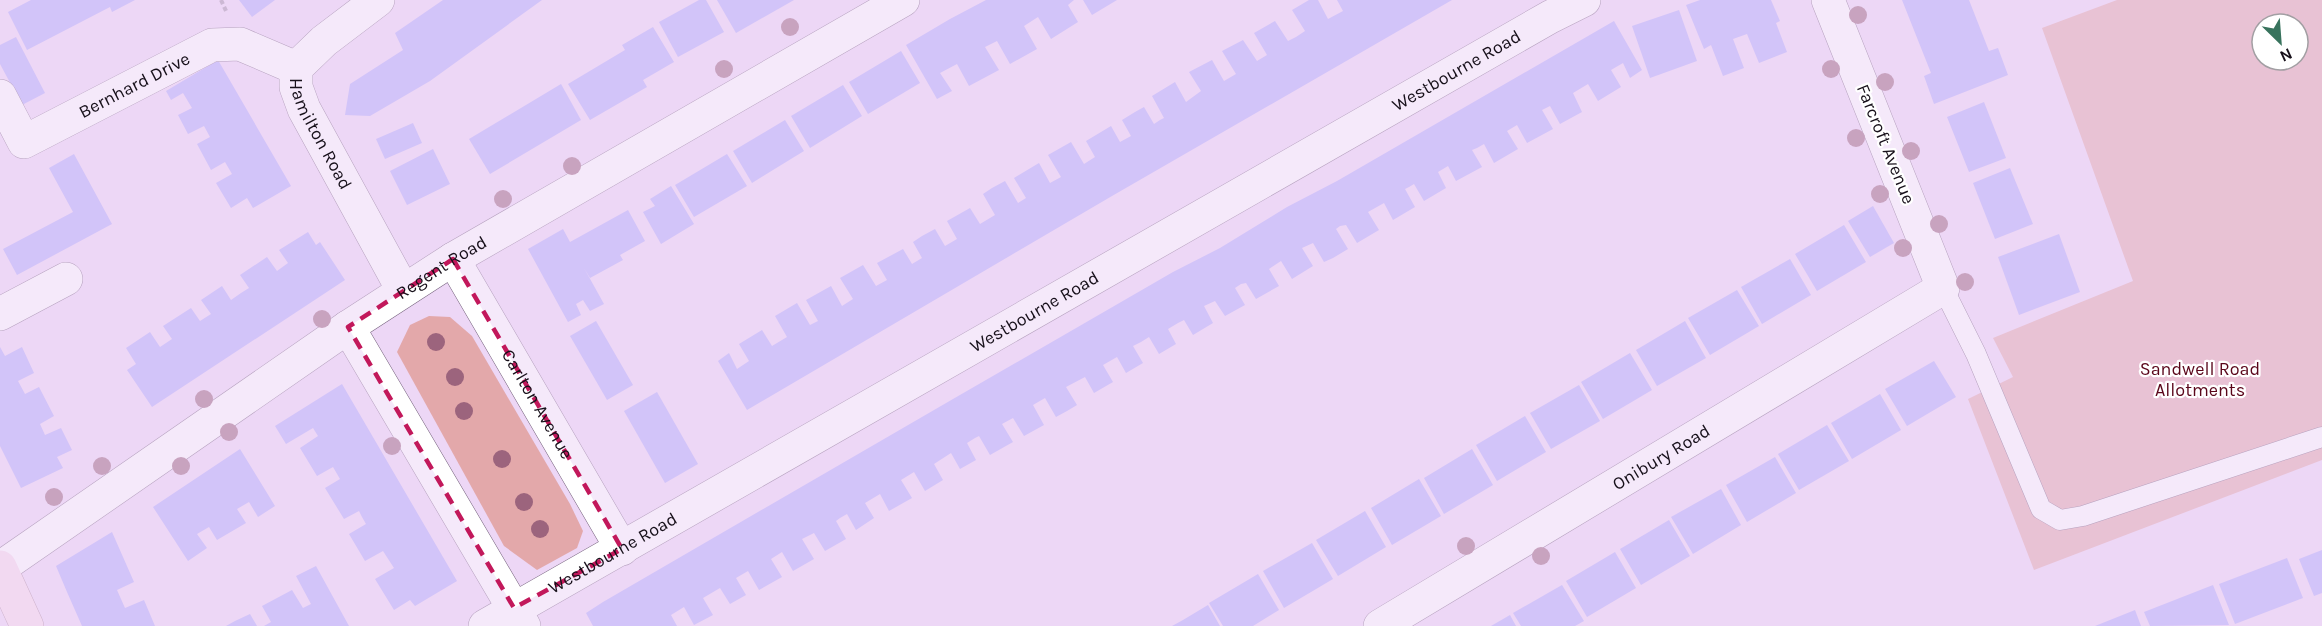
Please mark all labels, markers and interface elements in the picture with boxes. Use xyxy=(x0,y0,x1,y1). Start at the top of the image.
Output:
north arrow xyxy=(2250,12,2310,72)
street label: Westbourne Road xyxy=(1388,25,1525,116)
text: N xyxy=(2277,44,2295,66)
street label: Bernhard Drive xyxy=(75,47,194,123)
street label: Hamilton Road xyxy=(285,78,357,193)
street label: Farcroft Avenue xyxy=(1852,81,1920,207)
street label: Regent Road xyxy=(392,231,491,304)
street label: Westbourne Road xyxy=(966,266,1103,357)
street label: Carlton Avenue xyxy=(497,345,578,463)
park label: Sandwell Road Allotments xyxy=(2140,358,2260,401)
street label: Onibury Road xyxy=(1608,419,1714,495)
street label: Westbourne Road xyxy=(544,508,681,599)

